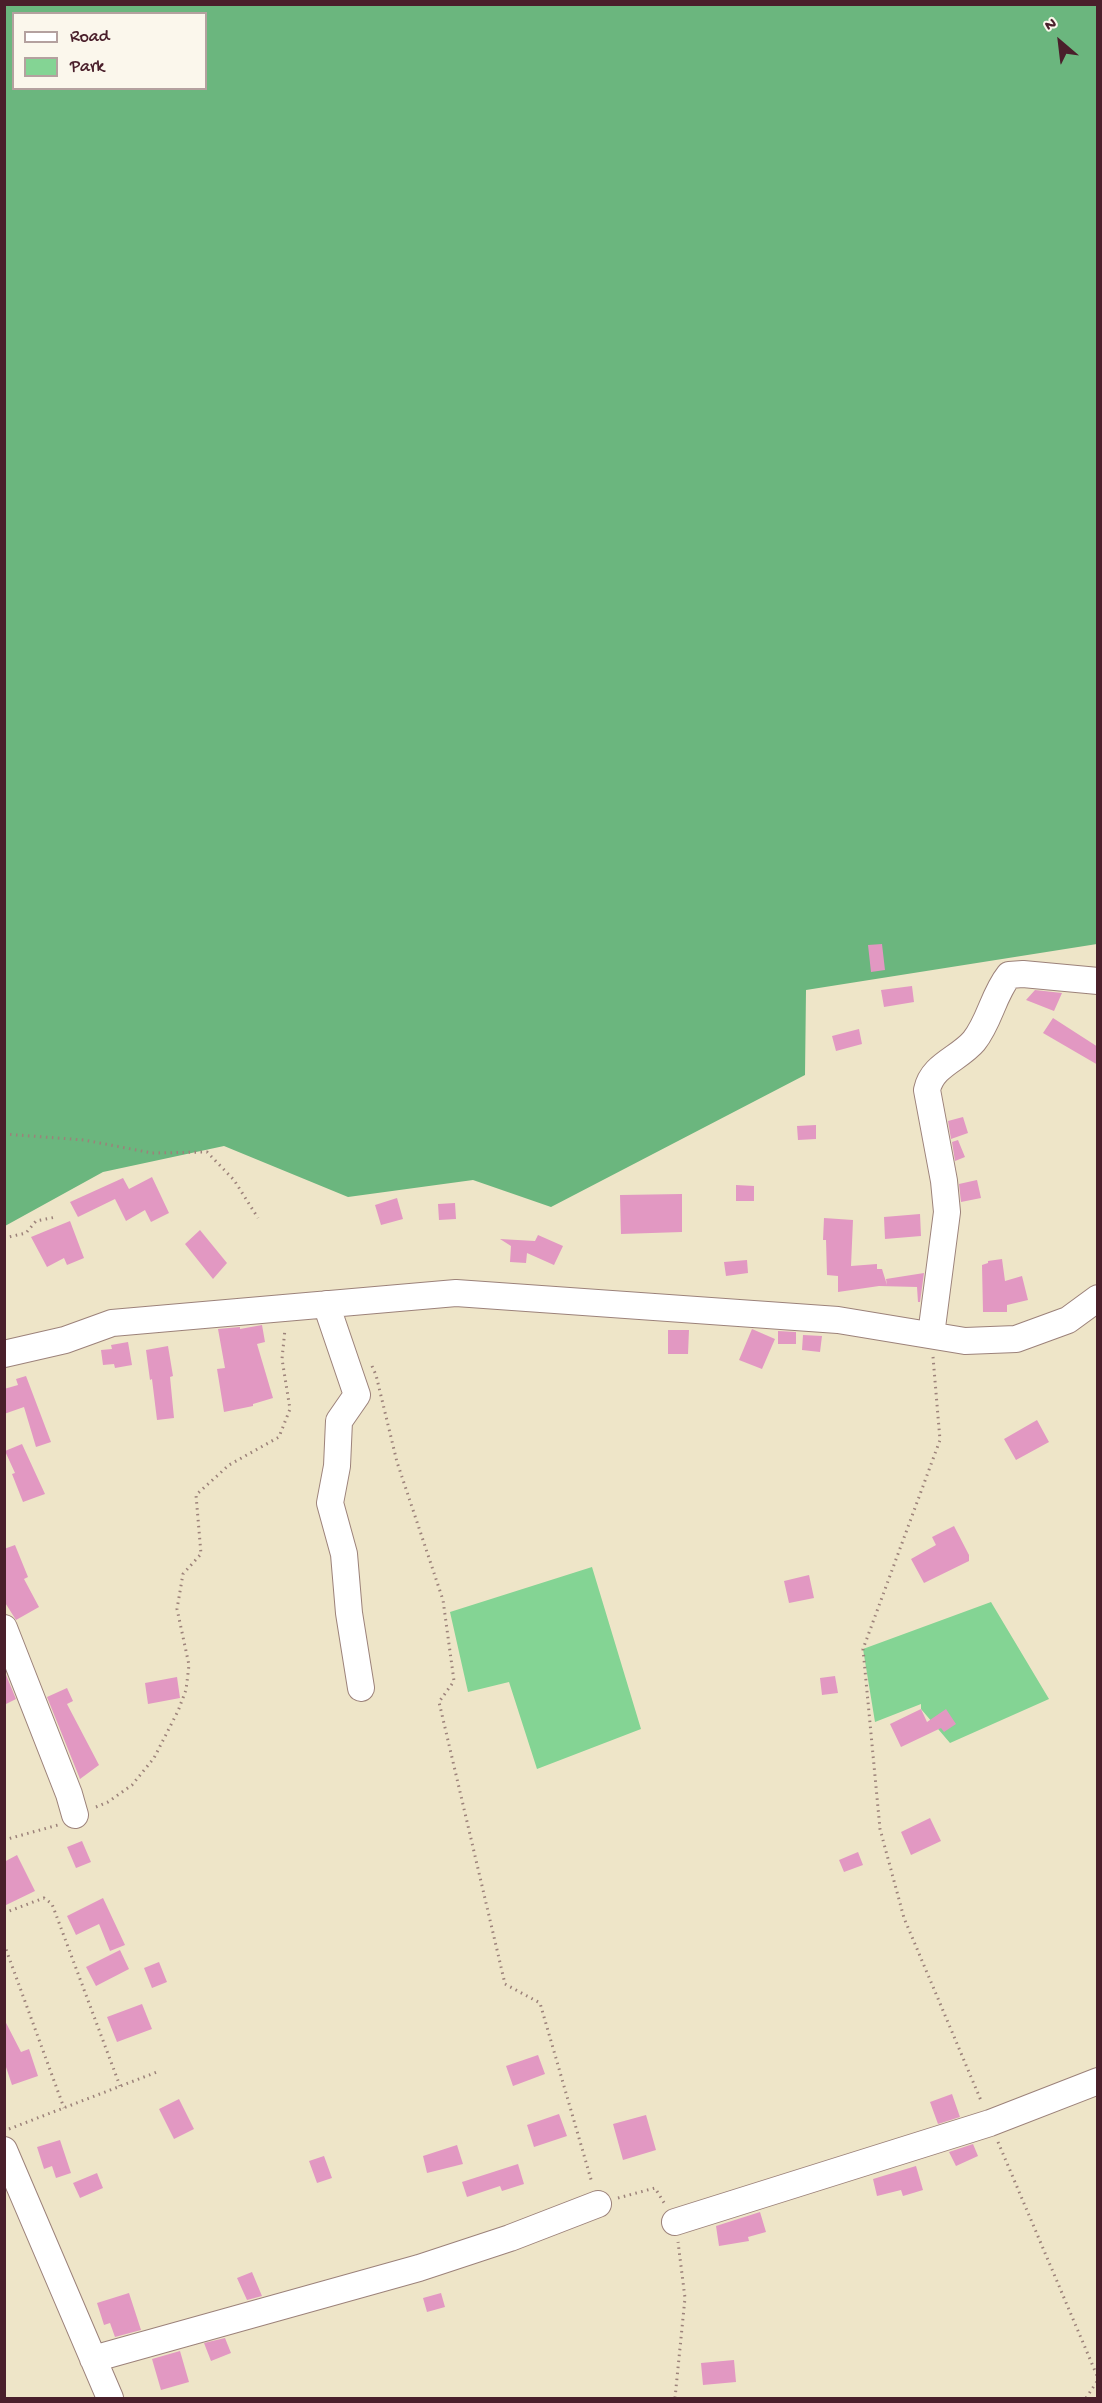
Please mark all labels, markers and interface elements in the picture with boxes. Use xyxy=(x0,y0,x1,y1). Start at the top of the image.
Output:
legend xyxy=(12,12,207,90)
north arrow xyxy=(1030,12,1090,72)
text: N xyxy=(1042,15,1060,37)
text: Road xyxy=(70,27,109,48)
text: Park xyxy=(70,57,104,78)

